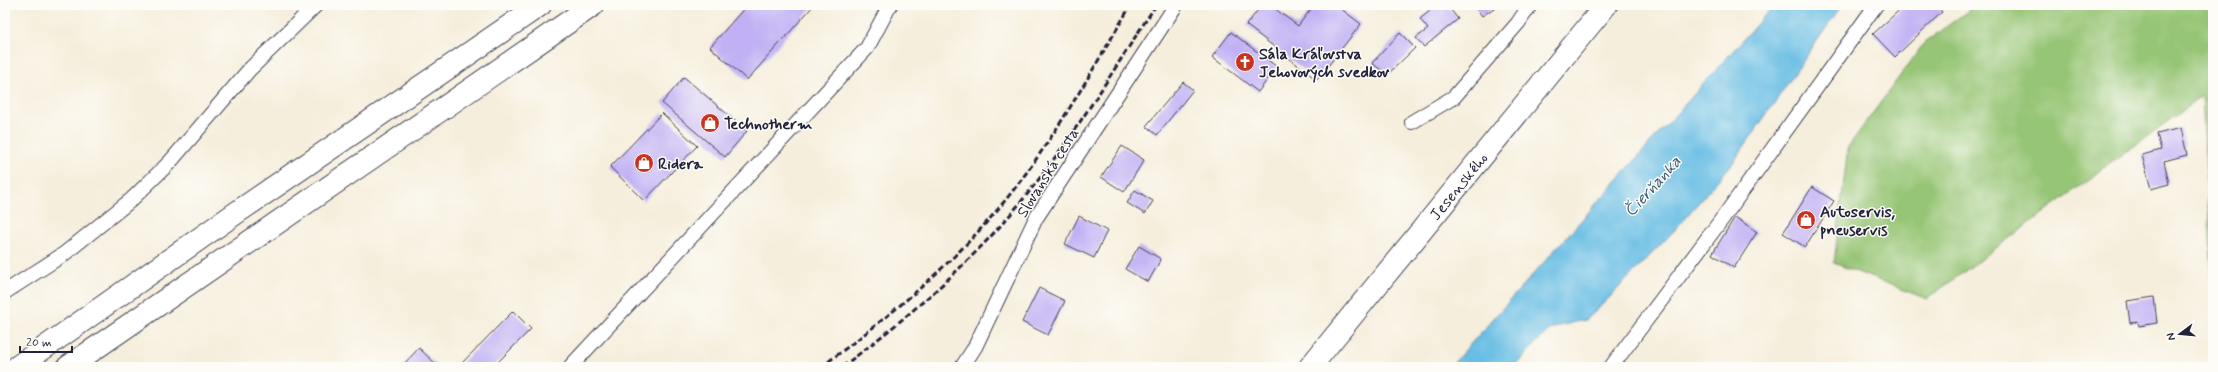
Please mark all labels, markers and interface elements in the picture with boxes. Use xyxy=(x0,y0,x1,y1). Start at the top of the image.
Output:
place label: Sála Kráľovstva Jehovových svedkov xyxy=(1259,44,1390,83)
church icon: Sála Kráľovstva Jehovových svedkov xyxy=(1234,51,1256,73)
shop icon: Technotherm xyxy=(699,112,721,134)
place label: Technotherm xyxy=(724,114,812,135)
street label: Slovanská cesta xyxy=(1012,124,1084,222)
street label: Jesenského xyxy=(1425,149,1493,225)
water label: Čierňanka xyxy=(1619,151,1687,222)
shop icon: Ridera xyxy=(633,152,655,174)
place label: Ridera xyxy=(658,154,703,175)
place label: Autoservis, pneuservis xyxy=(1820,202,1896,241)
shop icon: Autoservis, pneuservis xyxy=(1795,209,1817,231)
north arrow xyxy=(2160,314,2200,354)
scale bar xyxy=(20,328,72,354)
text: N xyxy=(2164,331,2179,342)
text: 20 m xyxy=(26,335,52,351)

